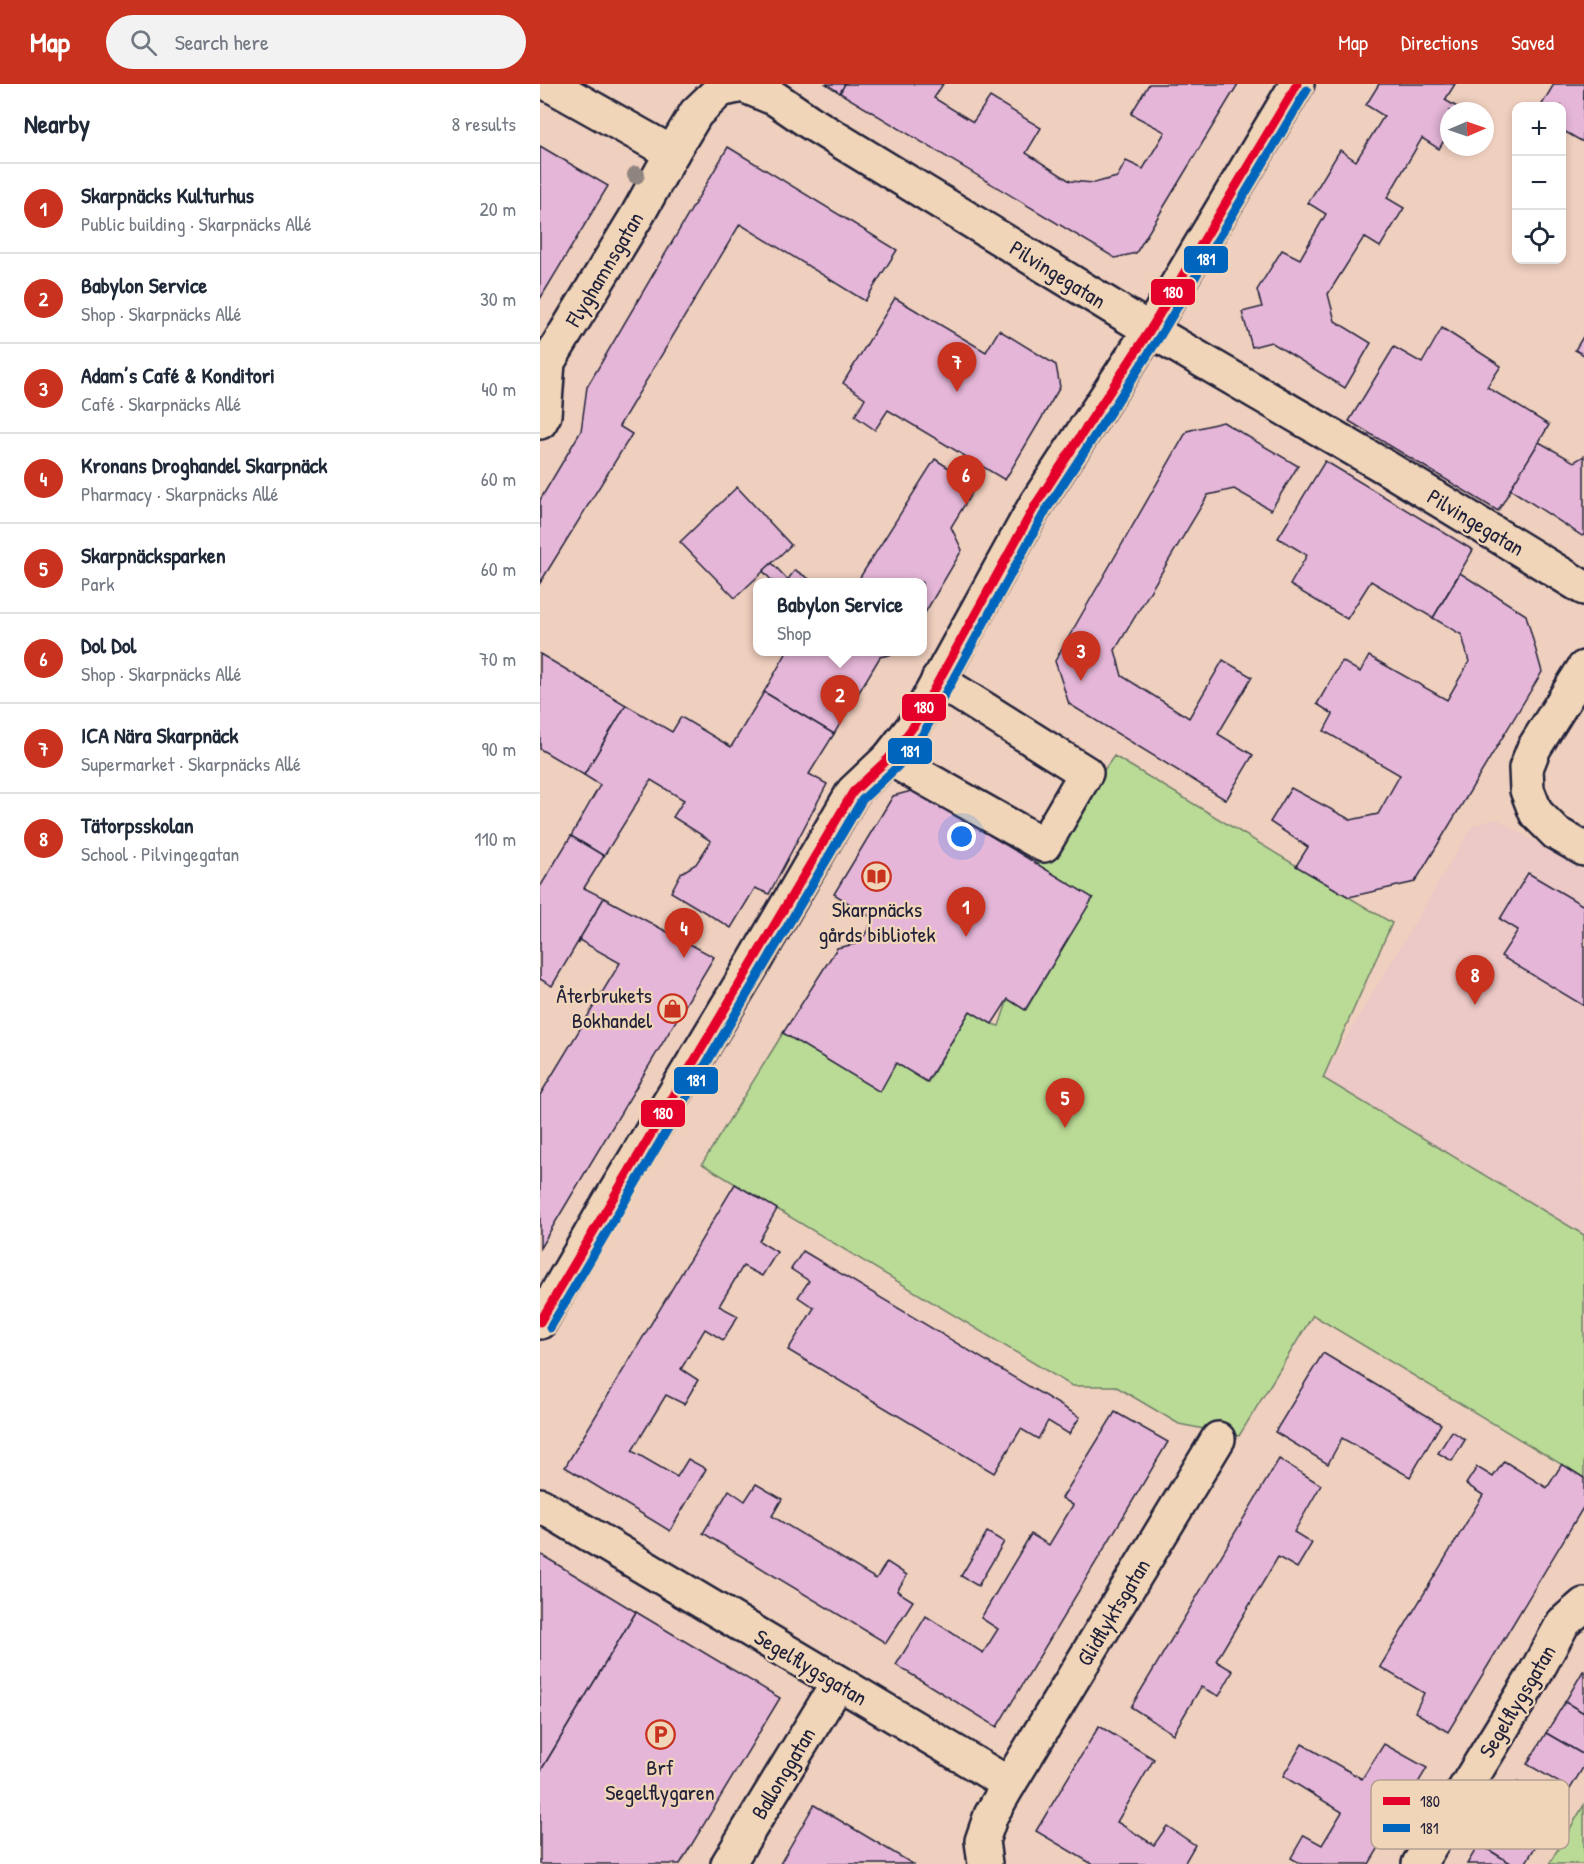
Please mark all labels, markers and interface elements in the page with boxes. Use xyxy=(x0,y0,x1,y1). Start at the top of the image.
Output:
search box xyxy=(106,15,526,69)
text: Map xyxy=(30,23,70,61)
icon: search xyxy=(127,26,160,59)
text: Search here xyxy=(175,27,269,57)
text: Map xyxy=(1338,28,1368,57)
text: Directions xyxy=(1401,28,1478,57)
text: Saved xyxy=(1511,28,1554,57)
north arrow xyxy=(1440,102,1494,156)
map controls xyxy=(1512,102,1566,264)
button: + xyxy=(1512,102,1566,156)
text: Nearby xyxy=(24,106,90,141)
text: 8 results xyxy=(451,110,516,137)
button: − xyxy=(1512,156,1566,210)
text: Skarpnäcks Kulturhus xyxy=(81,180,254,210)
text: 1 xyxy=(40,195,47,222)
text: 20 m xyxy=(479,195,516,222)
street label: Flyghamnsgatan xyxy=(557,206,650,333)
text: Public building · Skarpnäcks Allé xyxy=(81,210,312,237)
button: locate xyxy=(1512,210,1566,264)
street label: Pilvingegatan xyxy=(1004,233,1112,315)
line badge: 181 xyxy=(1183,245,1229,274)
text: 181 xyxy=(1197,248,1215,270)
text: Babylon Service xyxy=(81,270,207,300)
line badge: 180 xyxy=(1150,278,1196,306)
text: 180 xyxy=(1163,281,1183,303)
text: 2 xyxy=(39,285,48,312)
text: 30 m xyxy=(480,285,516,312)
text: Shop · Skarpnäcks Allé xyxy=(81,300,242,327)
pin: 7 xyxy=(938,342,976,392)
text: Adam’s Café & Konditori xyxy=(81,360,275,390)
text: 3 xyxy=(39,375,48,402)
text: 40 m xyxy=(481,375,516,402)
text: Café · Skarpnäcks Allé xyxy=(81,390,241,417)
text: Kronans Droghandel Skarpnäck xyxy=(81,450,328,480)
pin: 6 xyxy=(946,456,986,505)
text: 4 xyxy=(40,465,47,492)
text: 60 m xyxy=(481,465,516,492)
text: Pharmacy · Skarpnäcks Allé xyxy=(81,480,279,507)
street label: Pilvingegatan xyxy=(1422,481,1530,563)
text: Skarpnäcksparken xyxy=(81,540,226,570)
text: 5 xyxy=(39,555,48,582)
text: 60 m xyxy=(481,555,516,582)
text: Park xyxy=(81,570,114,597)
popup xyxy=(753,578,927,656)
text: Babylon Service xyxy=(777,589,903,619)
text: Shop xyxy=(777,619,811,646)
text: Dol Dol xyxy=(81,630,136,660)
pin: 3 xyxy=(1062,632,1100,681)
text: 6 xyxy=(40,645,47,672)
text: 70 m xyxy=(479,645,516,672)
text: Shop · Skarpnäcks Allé xyxy=(81,660,242,687)
pin: 2 xyxy=(820,676,860,725)
line badge: 180 xyxy=(901,693,947,722)
text: 180 xyxy=(914,696,934,718)
text: ICA Nära Skarpnäck xyxy=(81,720,238,750)
text: 7 xyxy=(39,735,48,762)
text: 90 m xyxy=(482,735,516,762)
line badge: 181 xyxy=(887,737,933,765)
text: 181 xyxy=(901,740,919,762)
text: Supermarket · Skarpnäcks Allé xyxy=(81,750,301,777)
text: Tätorpsskolan xyxy=(81,810,194,840)
your location xyxy=(947,822,976,851)
text: 8 xyxy=(39,825,48,852)
text: 110 m xyxy=(474,825,516,852)
text: School · Pilvingegatan xyxy=(81,840,239,867)
library icon: Skarpnäcks gårds bibliotek xyxy=(861,861,893,893)
pin: 1 xyxy=(946,888,986,937)
place label: Skarpnäcks gårds bibliotek xyxy=(818,894,936,949)
pin: 4 xyxy=(664,908,704,958)
pin: 8 xyxy=(1456,956,1494,1005)
place label: Återbrukets Bokhandel xyxy=(556,980,652,1035)
shop icon: Återbrukets Bokhandel xyxy=(657,992,689,1024)
line badge: 181 xyxy=(673,1066,719,1095)
text: 181 xyxy=(687,1069,705,1091)
pin: 5 xyxy=(1046,1078,1084,1128)
line badge: 180 xyxy=(640,1099,686,1128)
text: 180 xyxy=(653,1102,673,1124)
street label: Glidflyktsgatan xyxy=(1069,1553,1157,1671)
street label: Segelflygsgatan xyxy=(749,1622,873,1712)
street label: Segelflygsgatan xyxy=(1472,1639,1562,1763)
parking icon: Brf Segelflygaren xyxy=(644,1719,676,1751)
street label: Ballonggatan xyxy=(744,1721,822,1825)
place label: Brf Segelflygaren xyxy=(605,1752,715,1807)
legend xyxy=(1371,1780,1569,1849)
text: 180 xyxy=(1420,1790,1440,1812)
text: 181 xyxy=(1420,1817,1439,1839)

